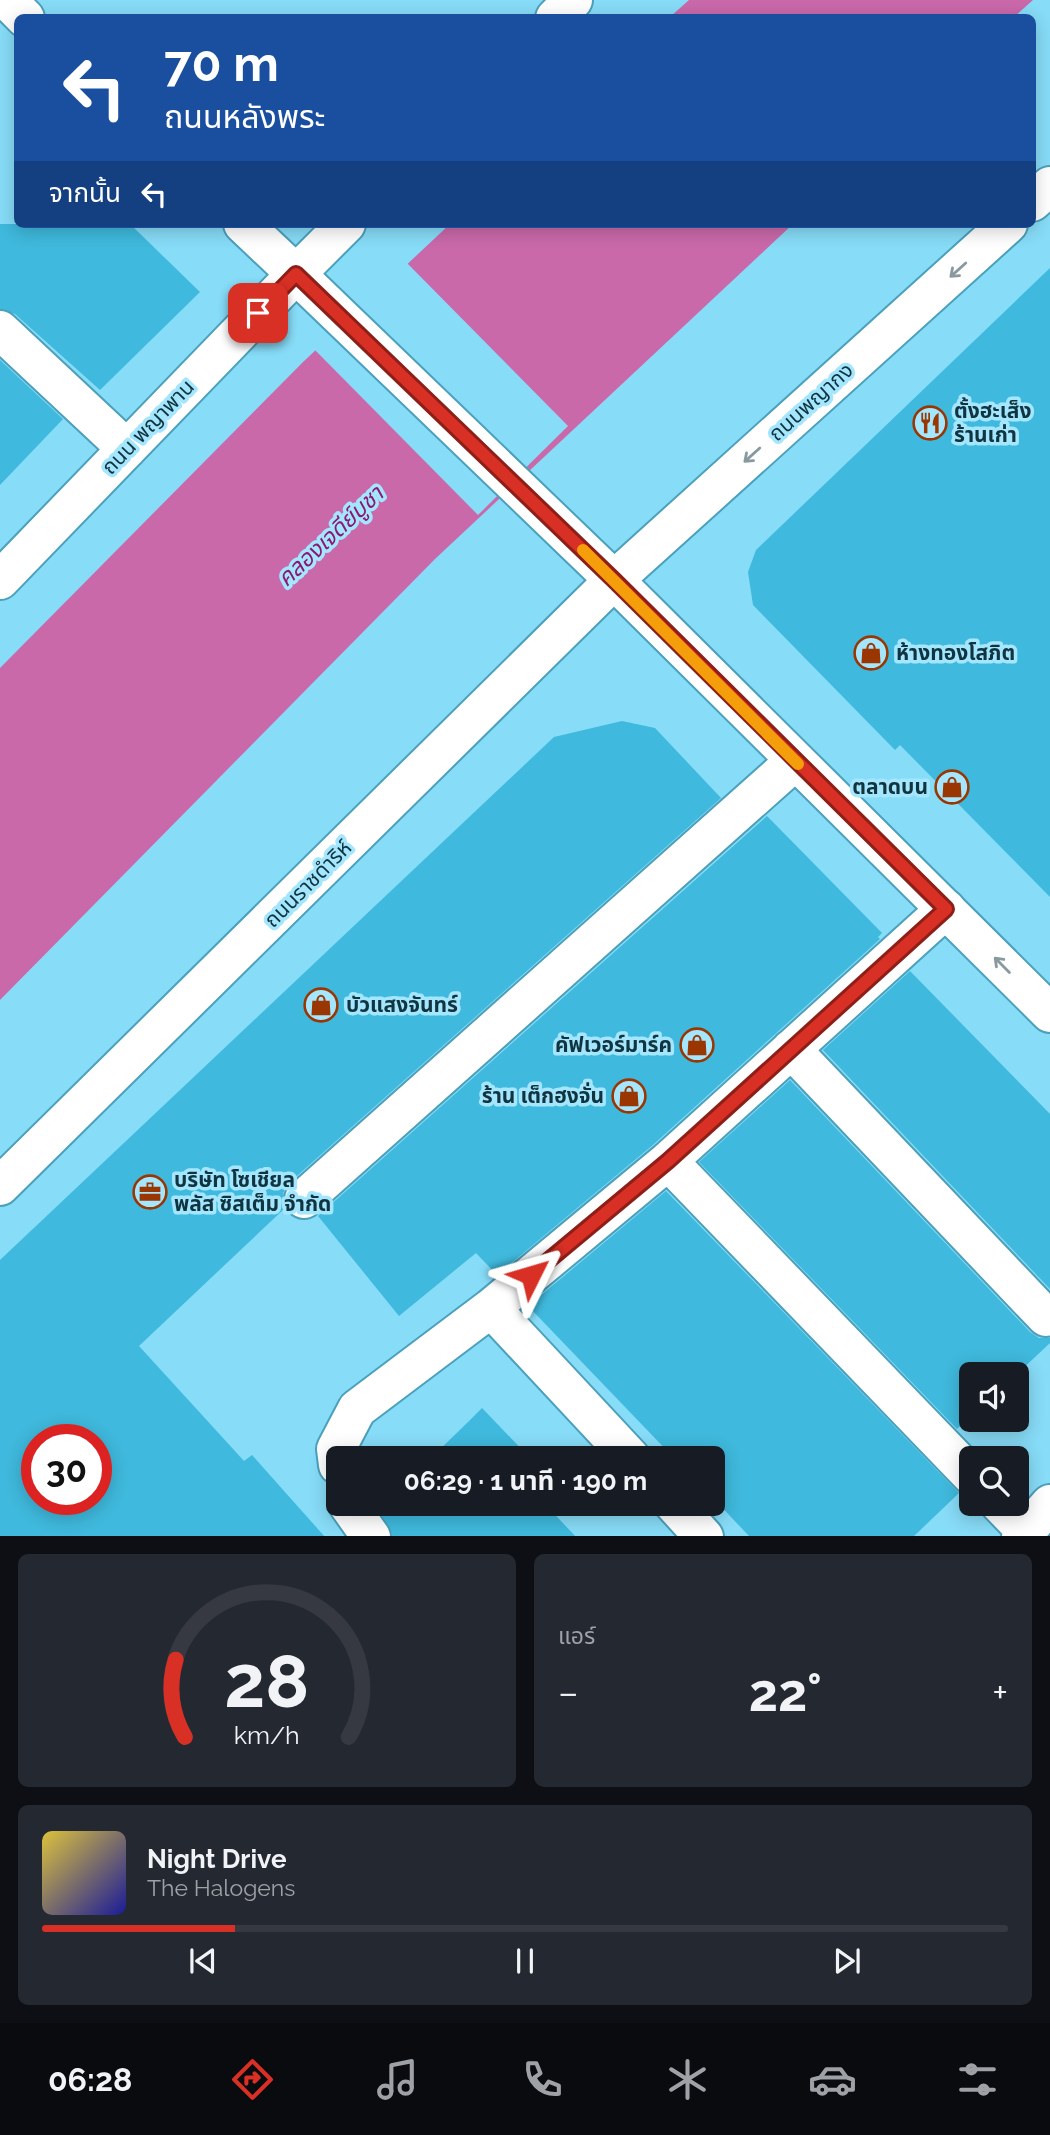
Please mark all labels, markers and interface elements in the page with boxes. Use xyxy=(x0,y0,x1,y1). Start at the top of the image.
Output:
text: 70 m xyxy=(164,35,279,92)
icon: left xyxy=(49,42,140,133)
text: ถนนหลังพระ xyxy=(164,98,325,135)
icon: left xyxy=(135,175,173,213)
text: จากนั้น xyxy=(49,178,121,208)
one-way arrow xyxy=(949,262,967,278)
pin xyxy=(228,283,288,343)
icon: arrive xyxy=(239,294,277,332)
street label: ถนนพญากง xyxy=(763,357,858,446)
street label: ถนน พญาพาน xyxy=(96,374,199,479)
place label: ตั้งฮะเส็ง ร้านเก่า xyxy=(954,397,1031,447)
restaurant icon: ตั้งฮะเส็ง ร้านเก่า xyxy=(911,404,949,442)
one-way arrow xyxy=(743,447,761,463)
water label: คลองเจดีย์บูชา xyxy=(271,479,391,593)
shop icon: ห้างทองโสภิต xyxy=(852,634,890,672)
place label: ห้างทองโสภิต xyxy=(896,640,1015,665)
shop icon: ตลาดบน xyxy=(933,768,971,806)
place label: ตลาดบน xyxy=(852,774,928,799)
street label: ถนนราชดำริห์ xyxy=(259,835,357,932)
one-way arrow xyxy=(993,957,1010,974)
shop icon: บัวแสงจันทร์ xyxy=(302,986,340,1024)
place label: บัวแสงจันทร์ xyxy=(346,992,458,1017)
shop icon: คัฟเวอร์มาร์ค xyxy=(678,1026,716,1064)
place label: คัฟเวอร์มาร์ค xyxy=(555,1032,672,1057)
shop icon: ร้าน เต็กฮงจั่น xyxy=(610,1077,648,1115)
place label: ร้าน เต็กฮงจั่น xyxy=(482,1082,604,1108)
place label: บริษัท โซเชียล พลัส ซิสเต็ม จำกัด xyxy=(174,1167,331,1216)
office icon: บริษัท โซเชียล พลัส ซิสเต็ม จำกัด xyxy=(131,1173,169,1211)
position arrow xyxy=(494,1238,568,1312)
map controls xyxy=(959,1362,1029,1516)
button: sound xyxy=(959,1362,1029,1432)
speed limit sign: 30 xyxy=(21,1424,112,1515)
button: search xyxy=(959,1446,1029,1516)
text: 06:29 · 1 นาที · 190 m xyxy=(404,1466,647,1496)
text: แอร์ xyxy=(558,1622,595,1649)
text: 28 xyxy=(224,1639,310,1724)
text: 22° xyxy=(749,1662,822,1723)
text: − xyxy=(558,1670,578,1715)
text: + xyxy=(992,1670,1008,1715)
text: km/h xyxy=(234,1719,300,1749)
text: Night Drive xyxy=(147,1844,286,1874)
text: The Halogens xyxy=(147,1874,295,1901)
icon: previous xyxy=(184,1942,222,1980)
icon: pause xyxy=(506,1942,544,1980)
icon: next xyxy=(828,1942,866,1980)
icon: directions xyxy=(228,2055,277,2104)
icon: music xyxy=(373,2055,422,2104)
icon: phone xyxy=(518,2055,567,2104)
icon: climate xyxy=(663,2055,712,2104)
icon: car xyxy=(808,2055,857,2104)
icon: filters xyxy=(953,2055,1002,2104)
text: 06:28 xyxy=(48,2061,132,2098)

